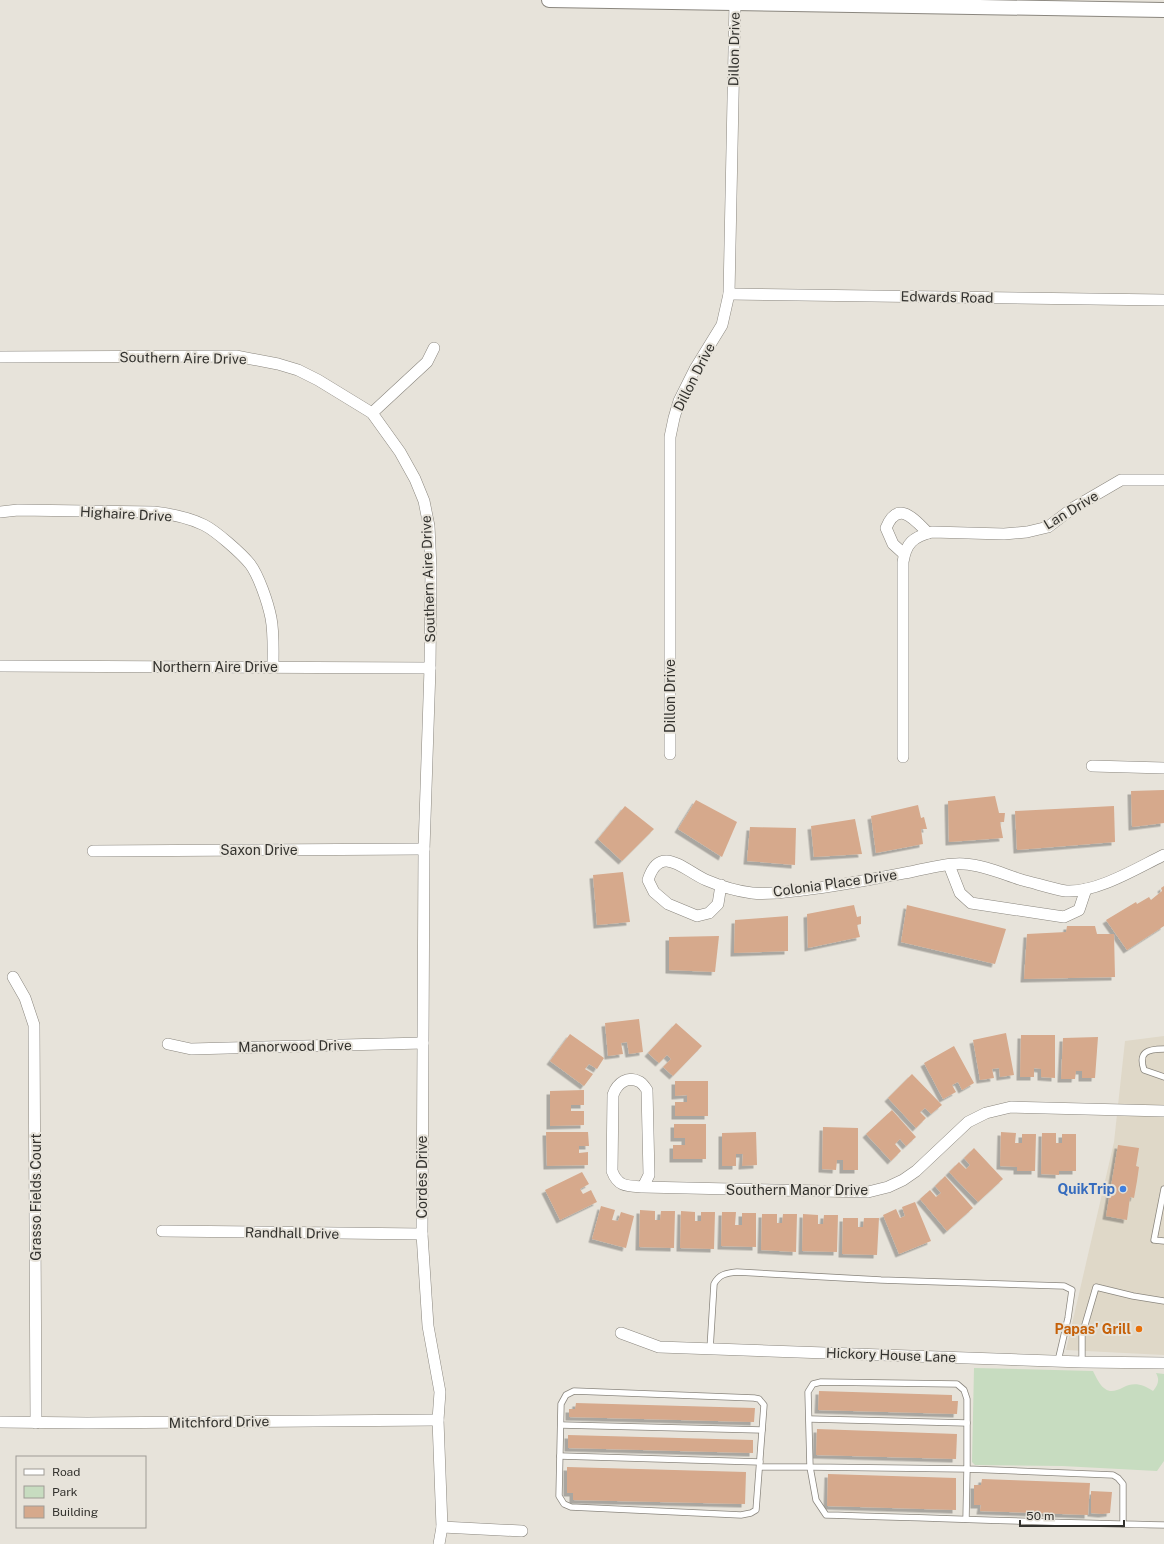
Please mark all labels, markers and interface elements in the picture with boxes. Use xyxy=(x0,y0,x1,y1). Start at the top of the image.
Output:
street label: Dillon Drive xyxy=(725,12,743,86)
street label: Edwards Road xyxy=(900,288,994,306)
street label: Dillon Drive xyxy=(670,340,718,414)
street label: Southern Aire Drive xyxy=(119,349,247,367)
street label: Lan Drive xyxy=(1041,488,1101,532)
street label: Highaire Drive xyxy=(79,504,173,524)
street label: Southern Aire Drive xyxy=(418,515,438,643)
street label: Northern Aire Drive xyxy=(152,659,278,675)
street label: Dillon Drive xyxy=(662,659,678,733)
street label: Saxon Drive xyxy=(220,842,298,858)
street label: Colonia Place Drive xyxy=(772,866,898,900)
street label: Manorwood Drive xyxy=(238,1037,352,1055)
street label: Grasso Fields Court xyxy=(28,1133,44,1261)
street label: Cordes Drive xyxy=(414,1135,430,1219)
place label: QuikTrip xyxy=(1057,1181,1115,1197)
street label: Southern Manor Drive xyxy=(726,1182,868,1198)
marker: QuikTrip xyxy=(1118,1184,1128,1194)
street label: Randhall Drive xyxy=(245,1224,339,1242)
place label: Papas' Grill xyxy=(1054,1321,1131,1337)
marker: Papas' Grill xyxy=(1134,1324,1144,1334)
street label: Hickory House Lane xyxy=(826,1345,956,1365)
street label: Mitchford Drive xyxy=(169,1413,269,1431)
legend xyxy=(16,1456,146,1528)
text: Road xyxy=(52,1465,80,1479)
text: Park xyxy=(52,1485,78,1499)
scale bar xyxy=(1020,1502,1124,1528)
text: Building xyxy=(52,1505,98,1519)
text: 50 m xyxy=(1026,1509,1054,1523)

